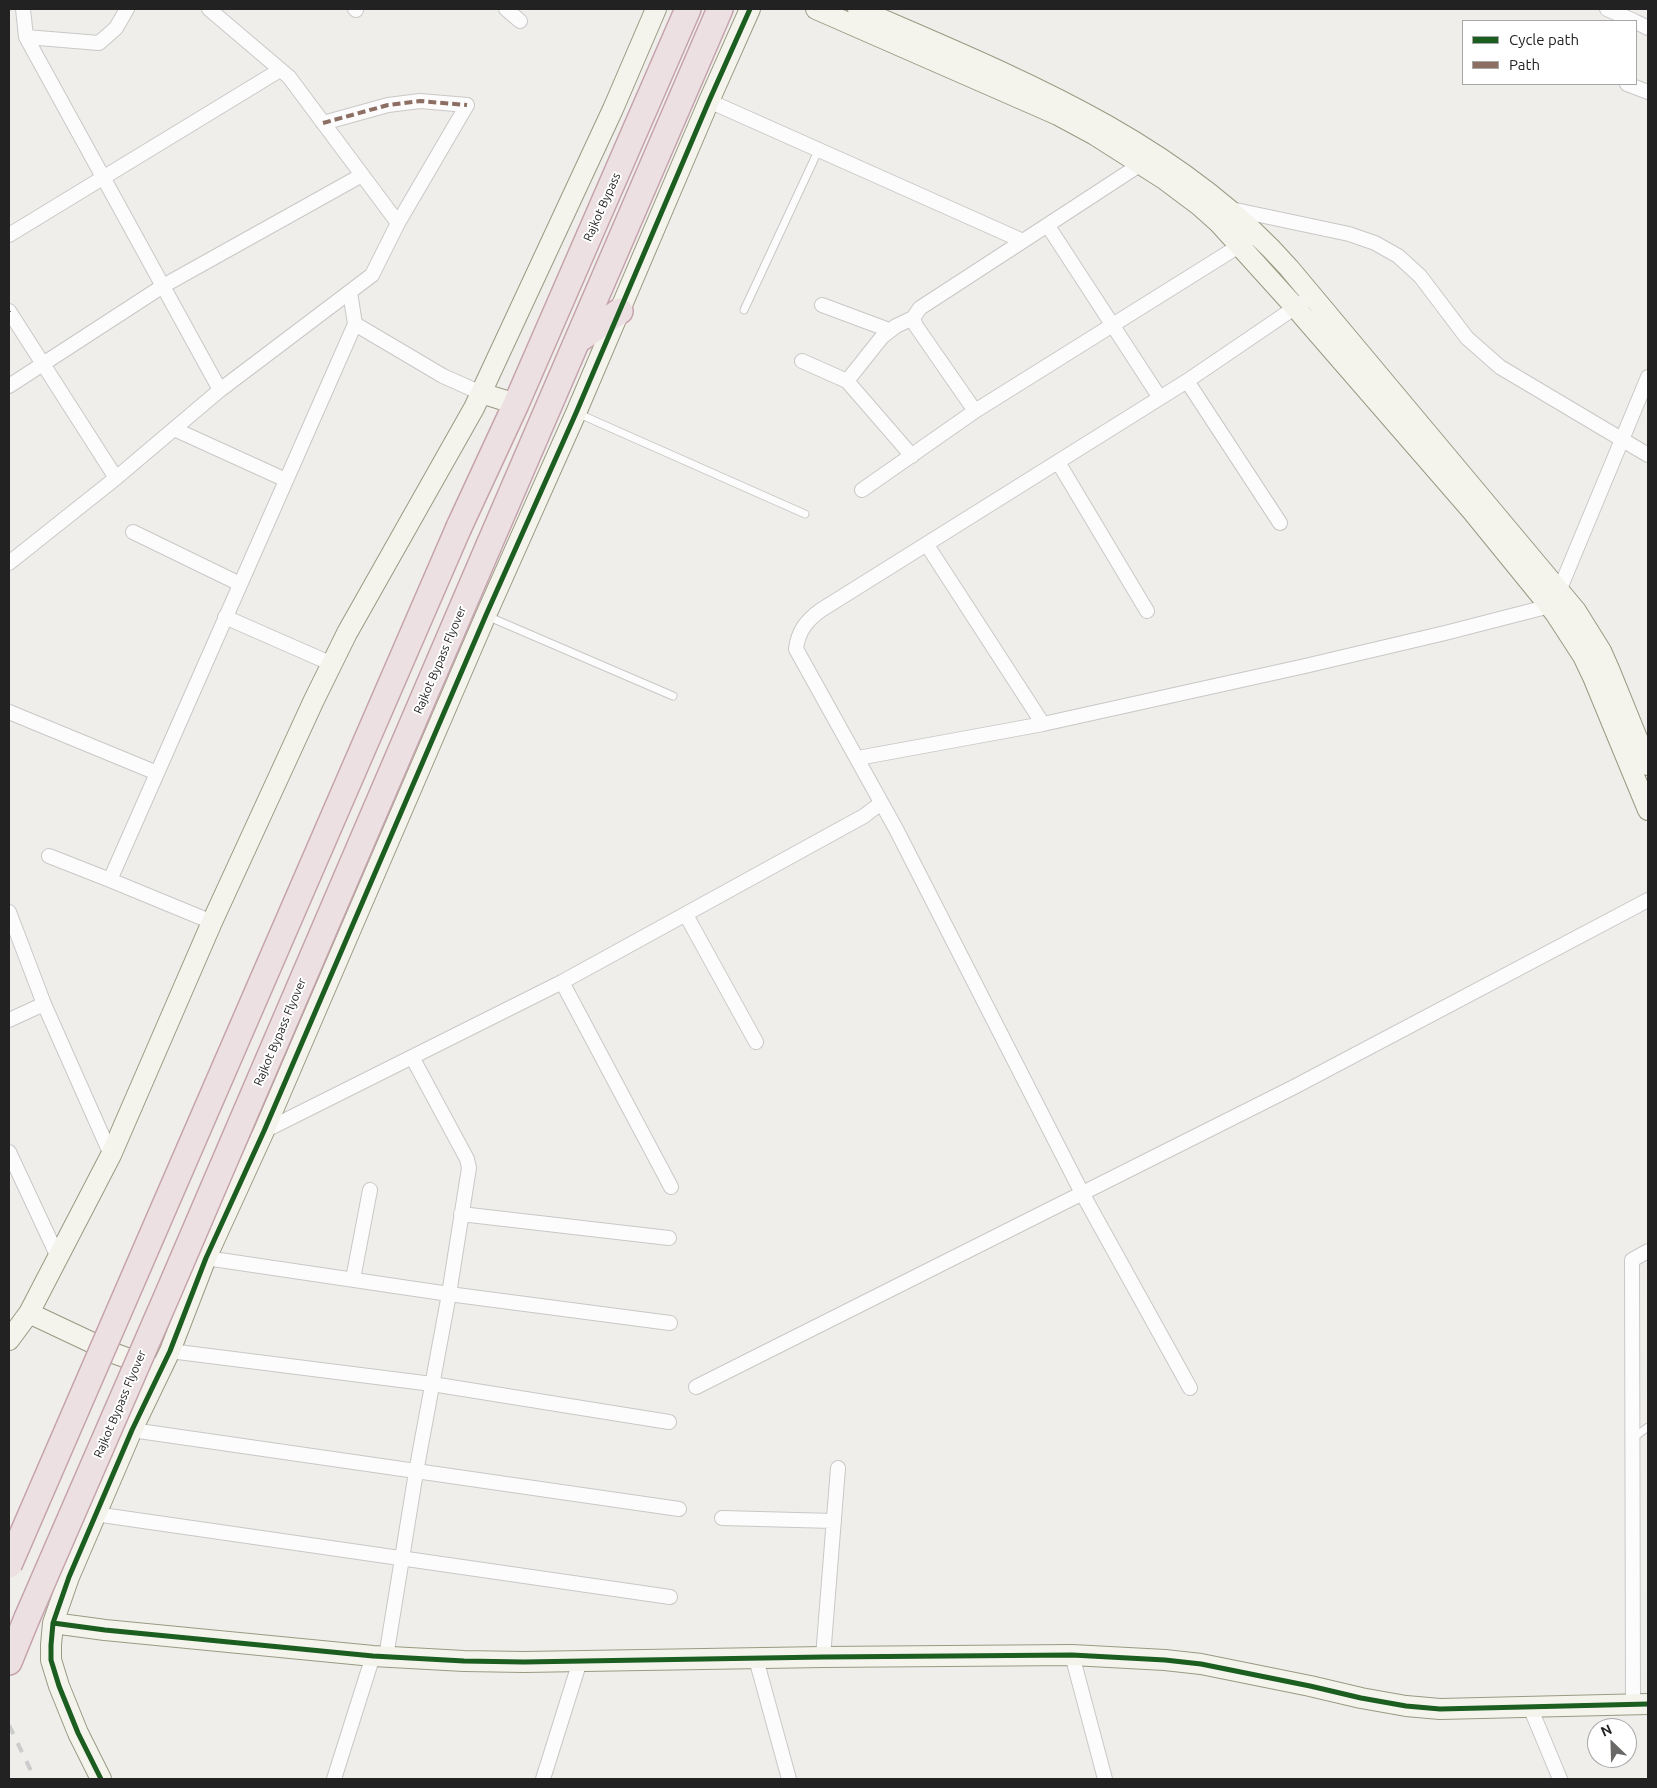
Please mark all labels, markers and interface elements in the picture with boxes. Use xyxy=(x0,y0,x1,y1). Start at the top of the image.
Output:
legend xyxy=(1462,20,1637,85)
text: Cycle path xyxy=(1509,31,1579,48)
text: Path xyxy=(1509,56,1540,73)
street label: Rajkot Bypass xyxy=(580,170,624,244)
street label: Rajkot Bypass Flyover xyxy=(411,604,469,716)
street label: Rajkot Bypass Flyover xyxy=(251,976,309,1088)
street label: Rajkot Bypass Flyover xyxy=(91,1348,149,1460)
north arrow xyxy=(1587,1718,1637,1768)
text: N xyxy=(1598,1721,1614,1740)

